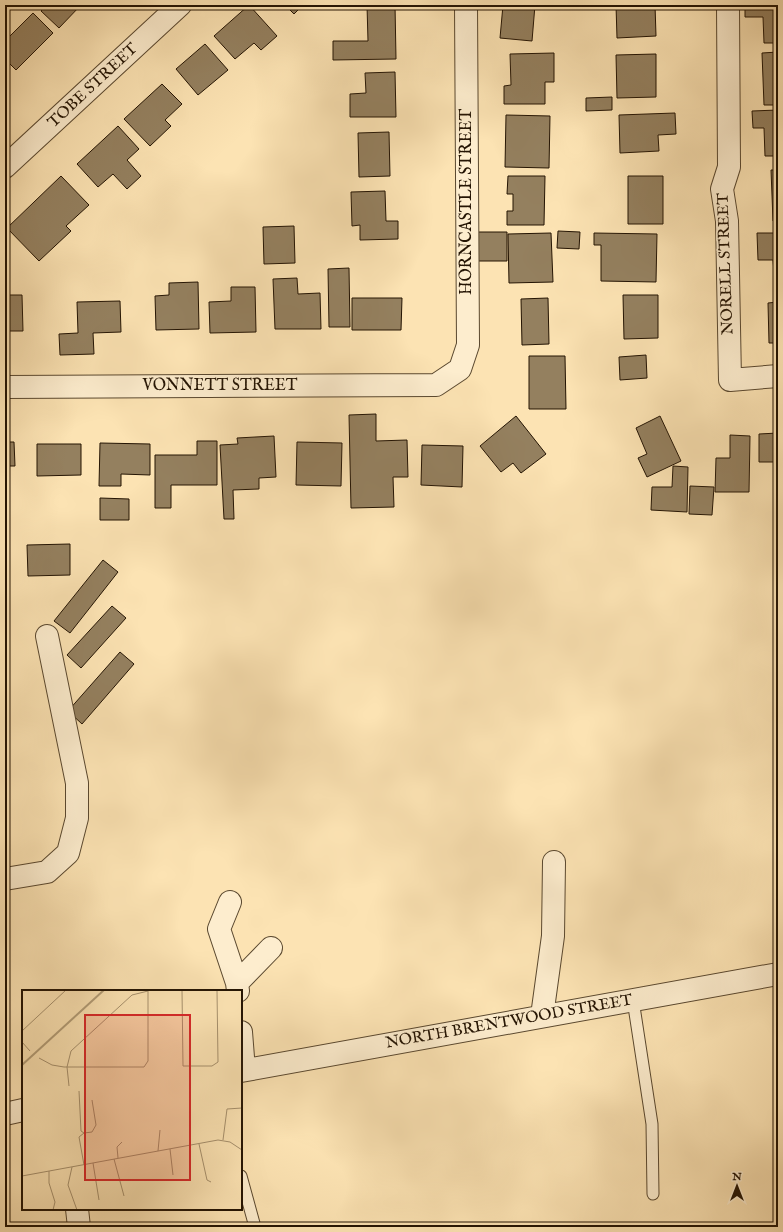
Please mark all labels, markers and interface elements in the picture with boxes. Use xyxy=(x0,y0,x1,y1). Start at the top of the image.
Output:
street label: TOBE STREET xyxy=(44,39,142,133)
street label: HORNCASTLE STREET xyxy=(457,109,477,295)
street label: NORELL STREET xyxy=(714,192,738,335)
street label: VONNETT STREET xyxy=(142,376,298,396)
inset map xyxy=(22,990,242,1210)
street label: NORTH BRENTWOOD STREET xyxy=(384,990,634,1054)
north arrow xyxy=(717,1166,757,1206)
text: N xyxy=(731,1170,742,1184)

